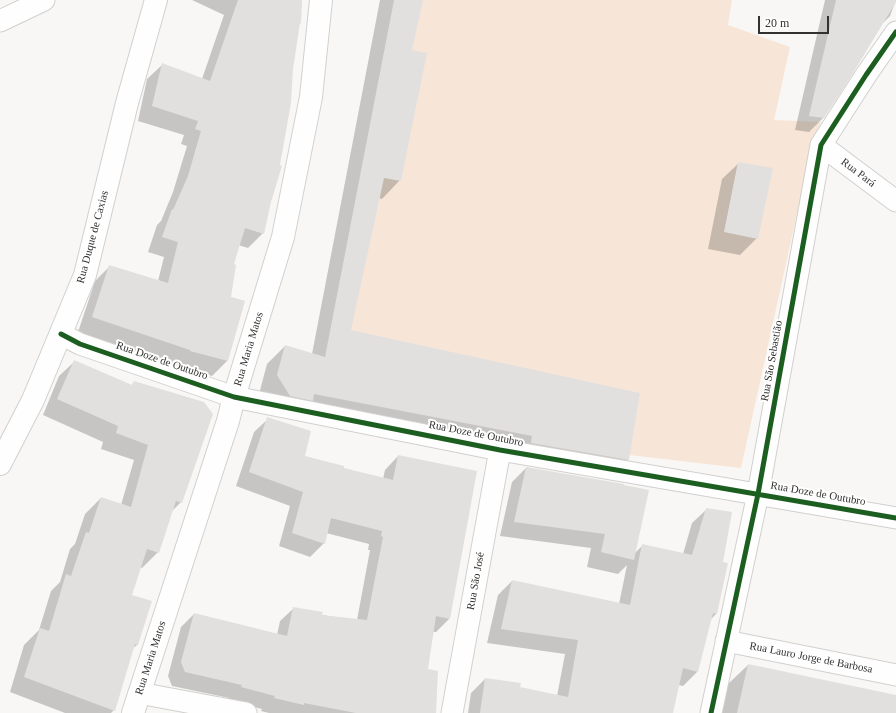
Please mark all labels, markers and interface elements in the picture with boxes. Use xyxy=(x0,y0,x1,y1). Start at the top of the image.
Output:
scale bar xyxy=(760,8,831,34)
text: 20 m xyxy=(765,16,789,30)
street label: Rua Pará xyxy=(838,156,878,190)
street label: Rua Duque de Caxias xyxy=(74,189,112,285)
street label: Rua Maria Matos xyxy=(231,310,267,388)
street label: Rua São Sebastião xyxy=(758,320,786,402)
street label: Rua Doze de Outubro xyxy=(114,339,210,383)
street label: Rua Doze de Outubro xyxy=(428,418,524,450)
street label: Rua Doze de Outubro xyxy=(769,479,867,509)
street label: Rua São José xyxy=(464,551,488,611)
street label: Rua Maria Matos xyxy=(133,619,169,697)
street label: Rua Lauro Jorge de Barbosa xyxy=(748,640,874,676)

